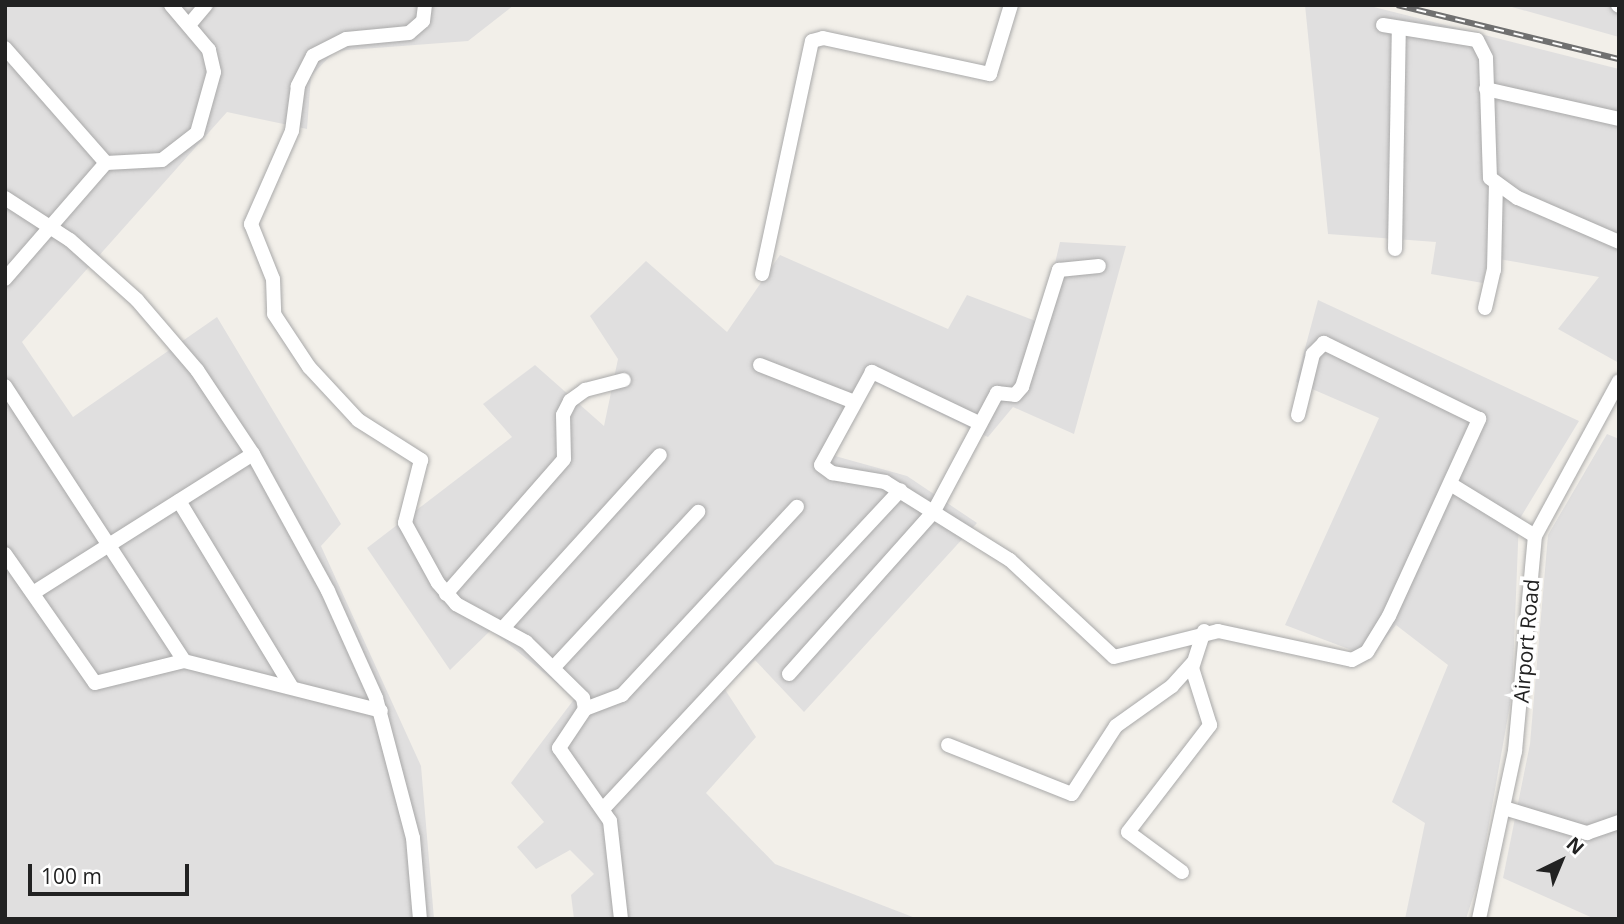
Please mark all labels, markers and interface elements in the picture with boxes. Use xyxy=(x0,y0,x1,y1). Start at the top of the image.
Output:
street label: Airport Road xyxy=(1508,578,1544,704)
north arrow xyxy=(1526,826,1596,896)
text: N xyxy=(1561,831,1590,860)
scale bar xyxy=(32,850,192,894)
text: 100 m xyxy=(41,862,102,890)

